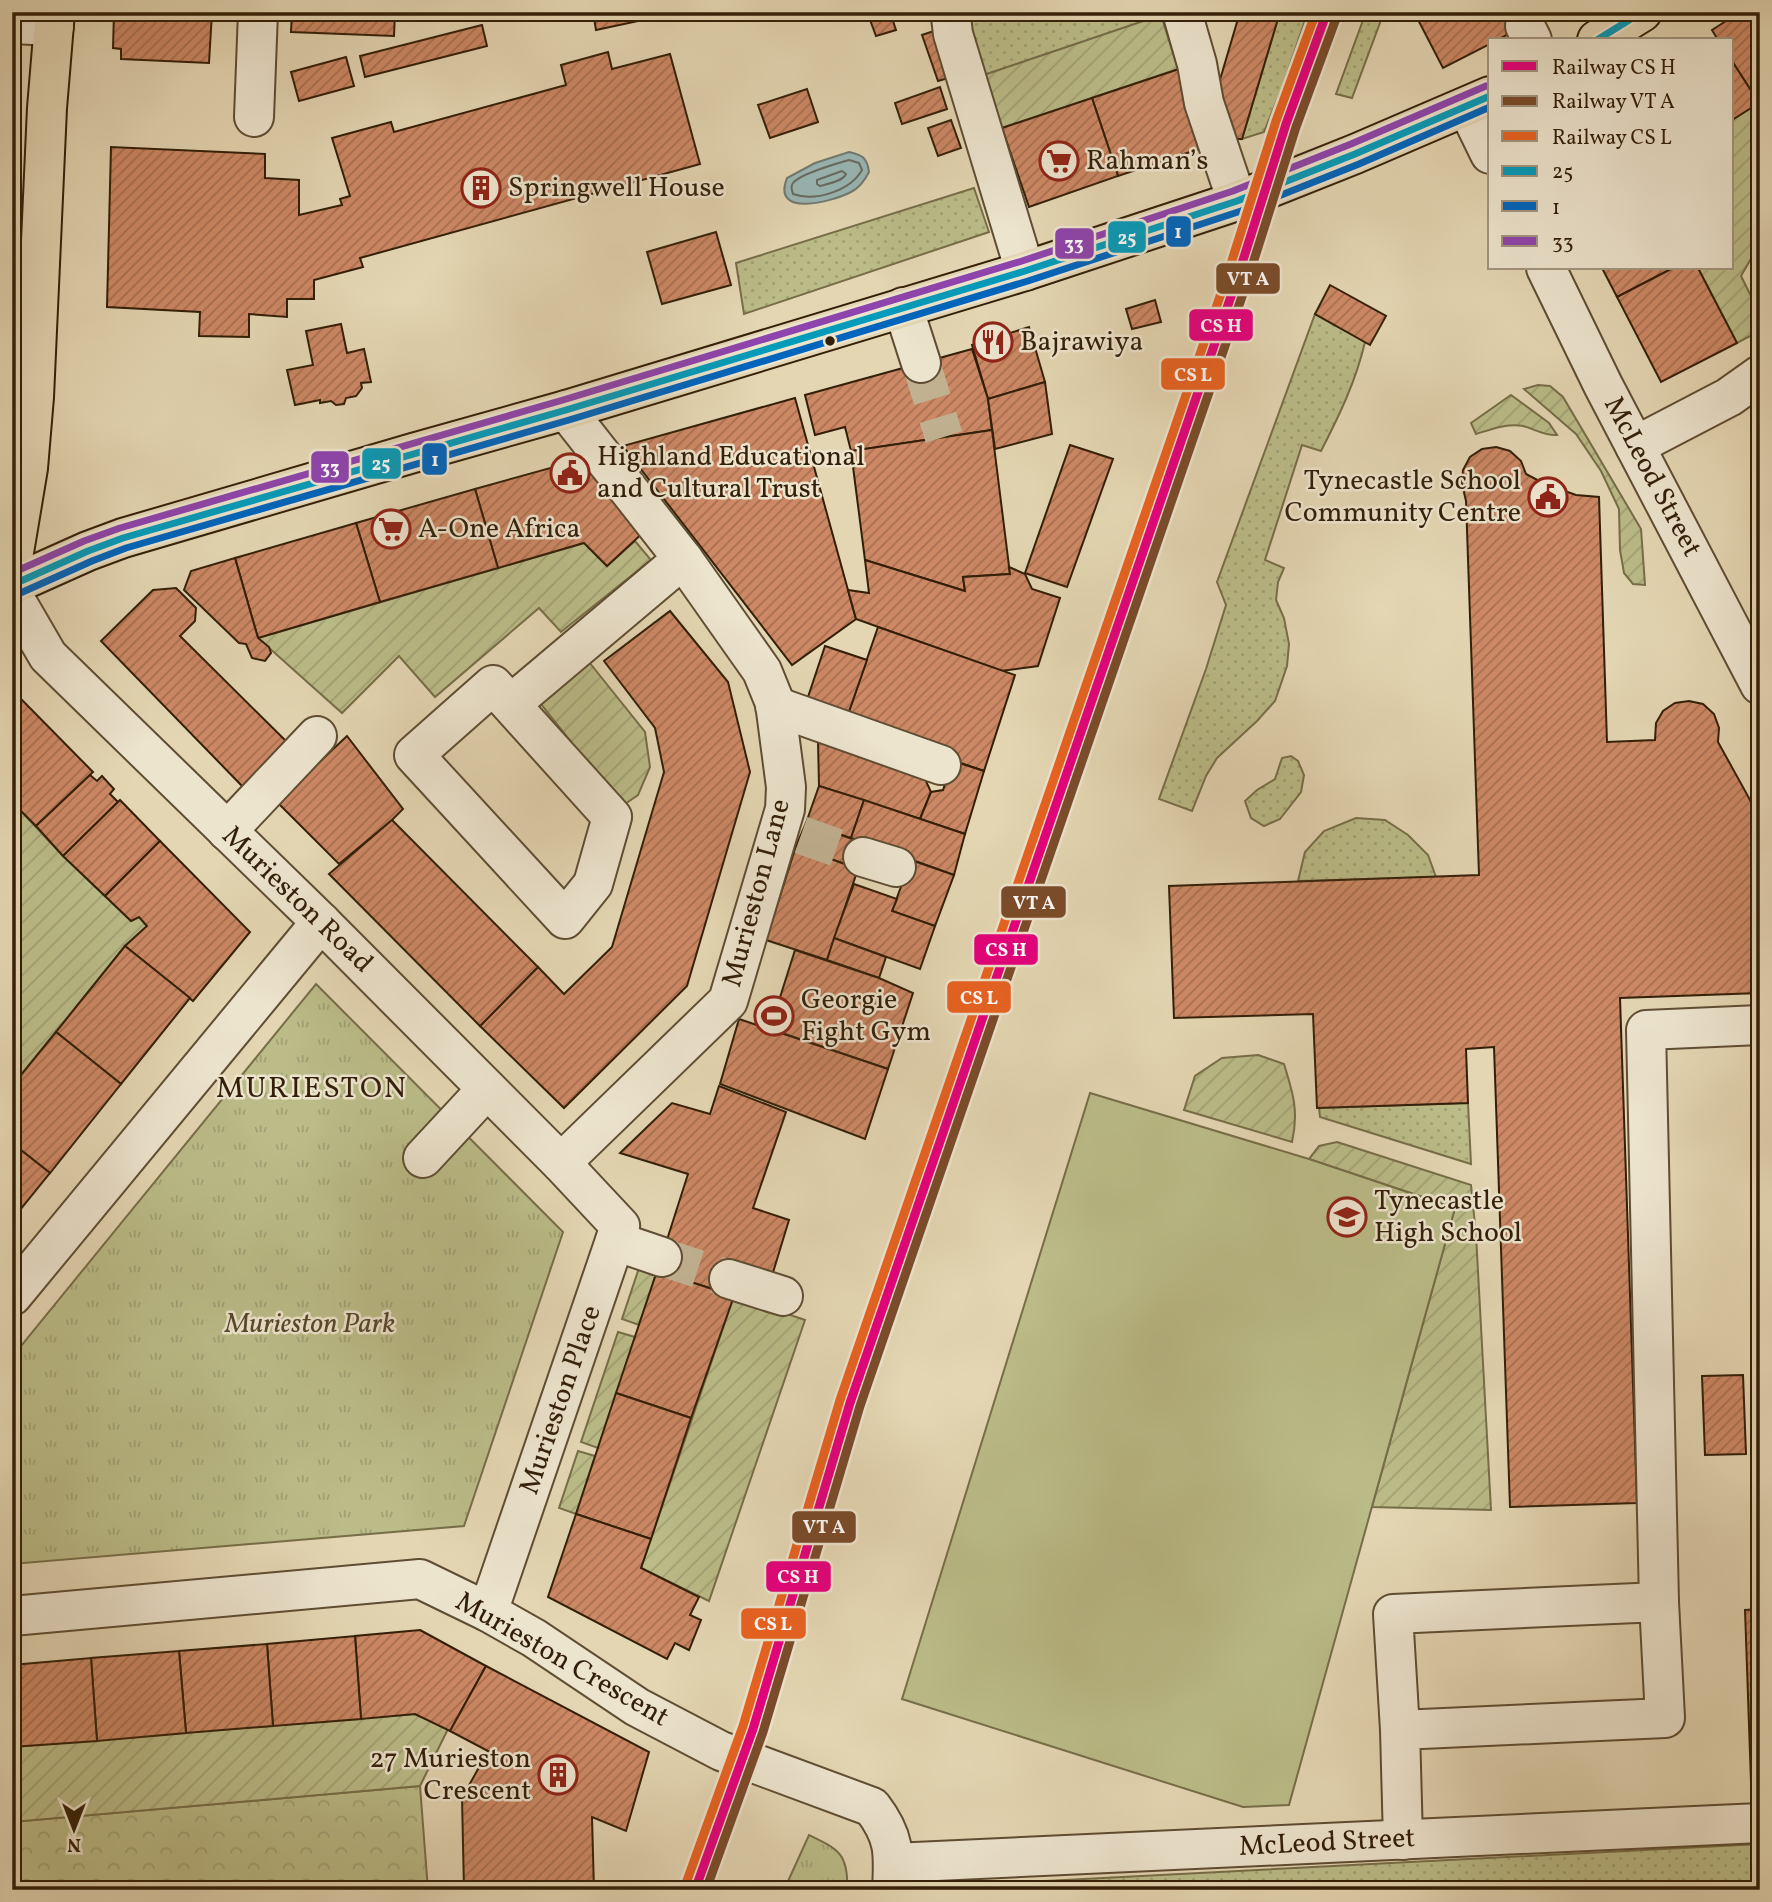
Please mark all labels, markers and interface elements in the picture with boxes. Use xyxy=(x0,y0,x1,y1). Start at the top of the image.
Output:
legend xyxy=(1488,38,1734,270)
text: Railway CS H xyxy=(1552,54,1676,83)
text: Railway VT A xyxy=(1552,88,1675,117)
text: Railway CS L xyxy=(1552,124,1672,153)
supermarket icon: Rahman’s xyxy=(1038,140,1080,182)
place label: Rahman’s xyxy=(1086,142,1209,181)
text: 25 xyxy=(1552,158,1573,187)
building icon: Springwell House xyxy=(460,167,502,209)
place label: Springwell House xyxy=(508,169,725,208)
text: 1 xyxy=(1552,194,1560,223)
line badge: 1 xyxy=(1165,215,1192,248)
line badge: 25 xyxy=(1107,220,1147,254)
text: 1 xyxy=(1174,220,1182,246)
text: 25 xyxy=(1117,226,1137,252)
line badge: 33 xyxy=(1054,227,1095,260)
text: 33 xyxy=(1552,228,1573,257)
text: 33 xyxy=(1064,232,1084,258)
line badge: VT A xyxy=(1215,262,1281,295)
text: VT A xyxy=(1227,267,1270,293)
line badge: CS H xyxy=(1188,308,1254,342)
text: CS H xyxy=(1200,314,1242,340)
restaurant icon: Bajrawiya xyxy=(972,321,1014,363)
place label: Bajrawiya xyxy=(1020,323,1143,362)
unlabelled marker xyxy=(823,334,837,348)
line badge: CS L xyxy=(1160,357,1226,391)
text: CS L xyxy=(1174,363,1213,389)
street label: McLeod Street xyxy=(1593,390,1711,564)
place label: Highland Educational and Cultural Trust xyxy=(597,438,865,509)
line badge: 1 xyxy=(421,442,448,476)
line badge: 25 xyxy=(361,447,402,480)
text: 1 xyxy=(431,448,439,474)
line badge: 33 xyxy=(310,450,350,484)
text: 25 xyxy=(371,452,391,478)
public building icon: Highland Educational and Cultural Trust xyxy=(549,452,591,494)
text: 33 xyxy=(320,456,340,482)
place label: Tynecastle School Community Centre xyxy=(1284,462,1521,533)
public building icon: Tynecastle School Community Centre xyxy=(1527,476,1569,518)
supermarket icon: A-One Africa xyxy=(370,508,412,550)
place label: A-One Africa xyxy=(418,510,581,549)
street label: Murieston Lane xyxy=(713,795,801,991)
street label: Murieston Road xyxy=(213,818,381,982)
line badge: VT A xyxy=(1000,885,1067,919)
text: VT A xyxy=(1013,891,1056,917)
line badge: CS H xyxy=(973,933,1039,966)
text: CS H xyxy=(985,938,1027,964)
line badge: CS L xyxy=(946,980,1012,1014)
place label: Georgie Fight Gym xyxy=(801,981,931,1052)
text: CS L xyxy=(960,986,999,1012)
sports icon: Georgie Fight Gym xyxy=(753,995,795,1037)
district label: MURIESTON xyxy=(216,1068,408,1110)
place label: Tynecastle High School xyxy=(1374,1182,1522,1253)
school or university icon: Tynecastle High School xyxy=(1326,1196,1368,1238)
street label: Murieston Place xyxy=(510,1300,612,1500)
park label: Murieston Park xyxy=(224,1305,395,1344)
line badge: VT A xyxy=(791,1510,857,1544)
text: VT A xyxy=(803,1515,846,1541)
line badge: CS H xyxy=(765,1560,832,1593)
text: CS H xyxy=(777,1565,819,1591)
street label: Murieston Crescent xyxy=(448,1583,676,1737)
line badge: CS L xyxy=(740,1607,807,1640)
text: CS L xyxy=(754,1612,793,1638)
place label: 27 Murieston Crescent xyxy=(370,1740,531,1811)
building icon: 27 Murieston Crescent xyxy=(537,1754,579,1796)
north arrow xyxy=(38,1794,108,1864)
street label: McLeod Street xyxy=(1238,1819,1416,1867)
text: N xyxy=(67,1831,81,1857)

